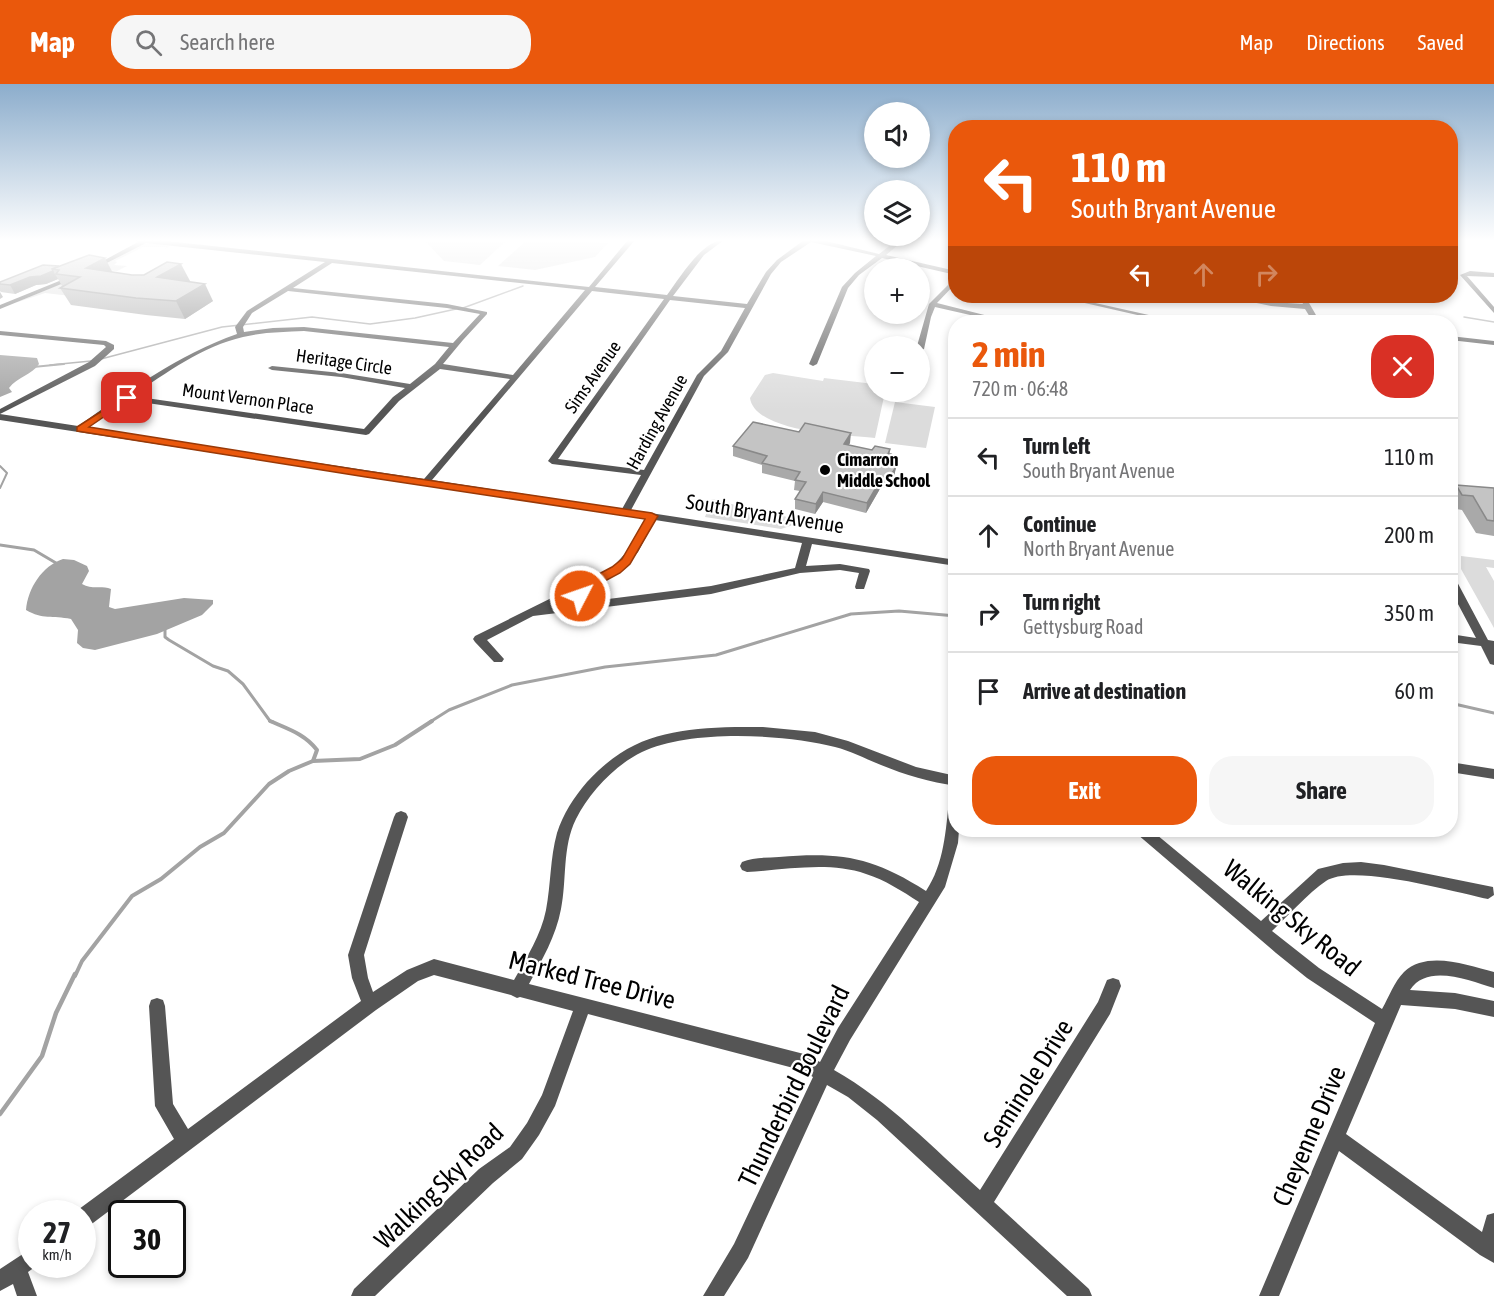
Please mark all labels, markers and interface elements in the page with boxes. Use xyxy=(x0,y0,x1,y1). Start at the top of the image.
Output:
search box xyxy=(111,15,531,69)
text: Map xyxy=(30,26,75,58)
icon: search xyxy=(132,26,165,59)
text: Search here xyxy=(180,29,275,55)
text: Map xyxy=(1239,30,1273,54)
text: Directions xyxy=(1306,30,1385,54)
text: Saved xyxy=(1418,30,1464,54)
map controls xyxy=(864,102,930,402)
button: sound xyxy=(864,102,930,168)
text: 110 m xyxy=(1071,143,1166,191)
icon: left xyxy=(972,144,1050,222)
button: layers xyxy=(864,180,930,246)
text: South Bryant Avenue xyxy=(1071,193,1276,224)
button: + xyxy=(864,258,930,324)
icon: left xyxy=(1124,258,1157,291)
icon: ahead xyxy=(1187,258,1220,291)
icon: right xyxy=(1250,258,1283,291)
text: 2 min xyxy=(972,333,1046,375)
button: close xyxy=(1371,335,1434,398)
button: − xyxy=(864,336,930,402)
street label: Sims Avenue xyxy=(560,337,625,417)
street label: Heritage Circle xyxy=(295,344,393,379)
street label: Harding Avenue xyxy=(622,370,691,473)
pin xyxy=(101,372,152,423)
text: 720 m · 06:48 xyxy=(972,377,1068,400)
street label: Mount Vernon Place xyxy=(181,379,315,418)
icon: arrive xyxy=(110,381,143,414)
text: Turn left xyxy=(1023,433,1090,459)
icon: left xyxy=(972,441,1005,474)
text: 110 m xyxy=(1384,444,1434,470)
place label: Cimarron Middle School xyxy=(837,449,930,491)
text: South Bryant Avenue xyxy=(1023,459,1175,482)
marker: Cimarron Middle School xyxy=(818,463,832,477)
street label: South Bryant Avenue xyxy=(684,489,846,537)
text: Continue xyxy=(1023,511,1097,537)
icon: ahead xyxy=(972,519,1005,552)
text: 200 m xyxy=(1384,522,1434,548)
text: North Bryant Avenue xyxy=(1023,537,1174,560)
position arrow xyxy=(548,564,612,628)
text: Turn right xyxy=(1023,589,1100,615)
icon: right xyxy=(972,597,1005,630)
text: 350 m xyxy=(1384,600,1434,626)
text: Gettysburg Road xyxy=(1023,615,1143,638)
icon: arrive xyxy=(972,675,1005,708)
text: Arrive at destination xyxy=(1023,678,1186,704)
text: 60 m xyxy=(1394,678,1434,704)
button: Exit xyxy=(972,756,1197,825)
button: Share xyxy=(1209,756,1434,825)
street label: Walking Sky Road xyxy=(1218,854,1366,982)
street label: Marked Tree Drive xyxy=(506,945,678,1015)
street label: Thunderbird Boulevard xyxy=(732,980,856,1192)
street label: Seminole Drive xyxy=(977,1014,1079,1152)
street label: Cheyenne Drive xyxy=(1266,1061,1352,1211)
street label: Walking Sky Road xyxy=(368,1117,510,1255)
speed limit sign: 30 xyxy=(108,1200,186,1278)
text: 27 xyxy=(43,1215,71,1249)
text: km/h xyxy=(42,1246,72,1263)

